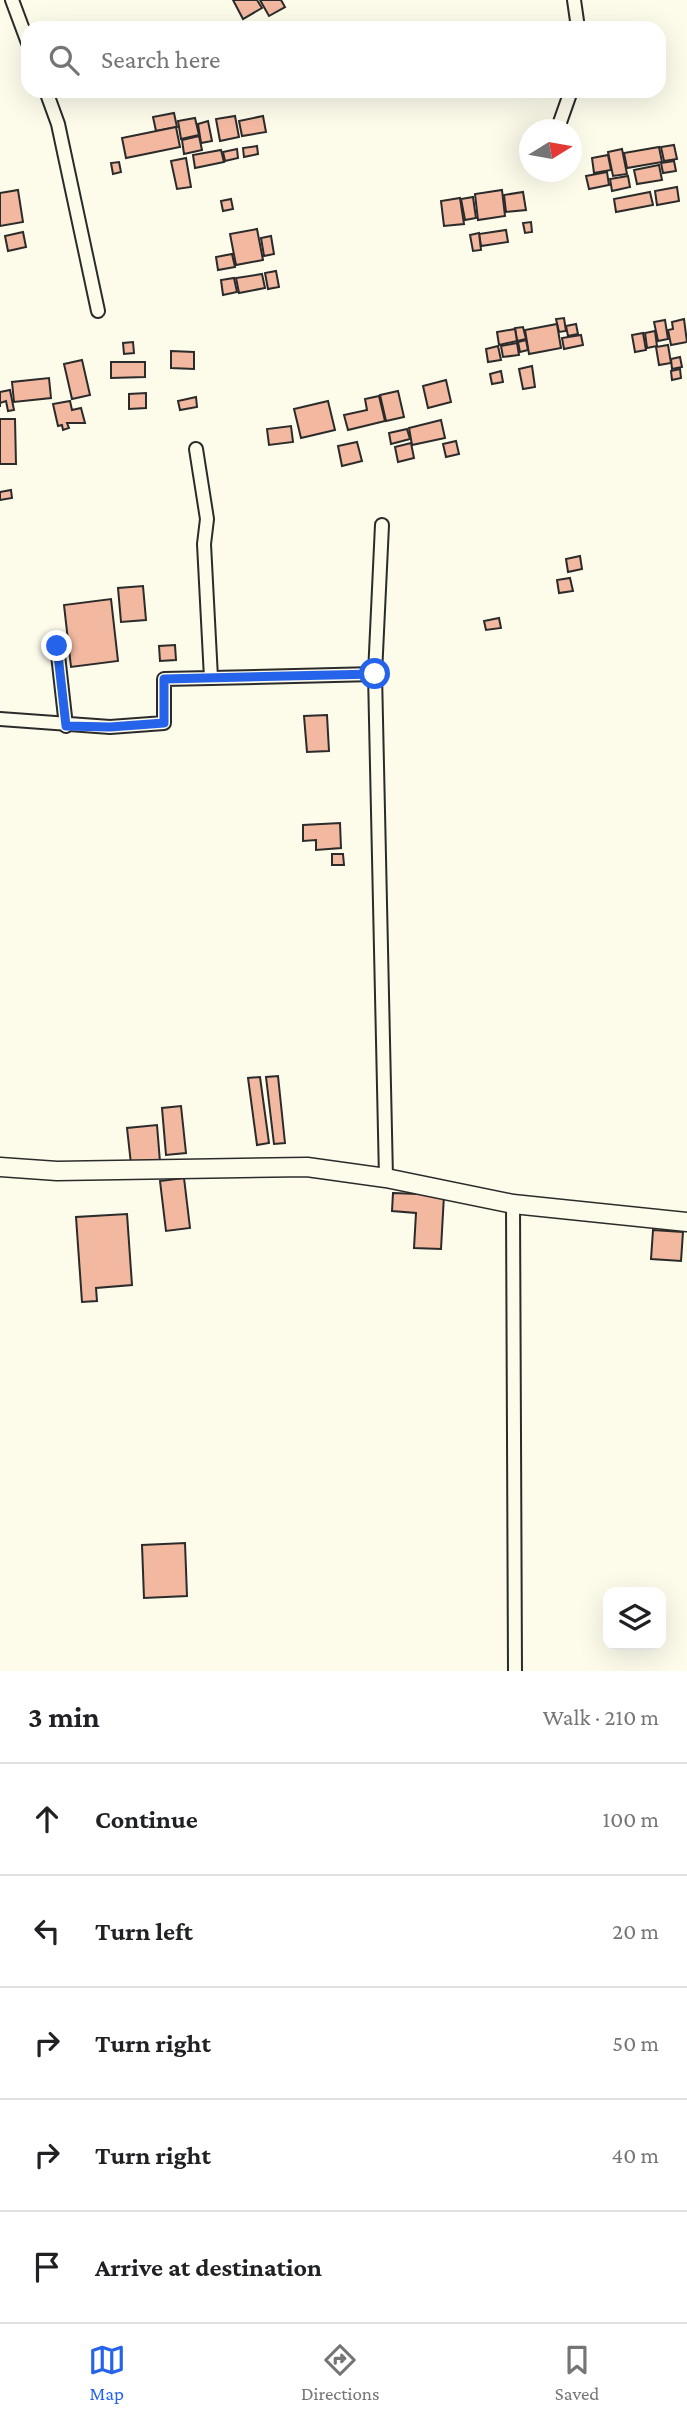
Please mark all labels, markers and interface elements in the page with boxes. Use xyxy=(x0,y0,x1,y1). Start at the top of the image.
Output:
search box xyxy=(21,21,666,98)
icon: search xyxy=(45,41,83,79)
text: Search here xyxy=(101,45,220,74)
north arrow xyxy=(519,119,582,182)
route end xyxy=(41,630,72,661)
route start xyxy=(359,658,390,689)
map controls xyxy=(603,1587,666,1650)
button: layers xyxy=(603,1587,666,1650)
text: 3 min xyxy=(28,1700,100,1733)
text: Walk · 210 m xyxy=(543,1704,659,1730)
icon: ahead xyxy=(28,1800,66,1838)
text: Continue xyxy=(95,1805,198,1834)
text: 100 m xyxy=(603,1806,659,1832)
icon: left xyxy=(28,1912,66,1950)
text: Turn left xyxy=(95,1917,193,1946)
text: 20 m xyxy=(612,1918,659,1944)
icon: right xyxy=(28,2024,66,2062)
text: Turn right xyxy=(95,2029,211,2058)
text: 50 m xyxy=(612,2030,659,2056)
icon: right xyxy=(28,2136,66,2174)
text: Turn right xyxy=(95,2141,211,2170)
text: 40 m xyxy=(611,2142,659,2168)
icon: arrive xyxy=(28,2248,66,2286)
text: Arrive at destination xyxy=(95,2253,322,2282)
tab: Map xyxy=(88,2341,126,2404)
tab: Directions xyxy=(301,2341,380,2404)
tab: Saved xyxy=(555,2341,599,2404)

